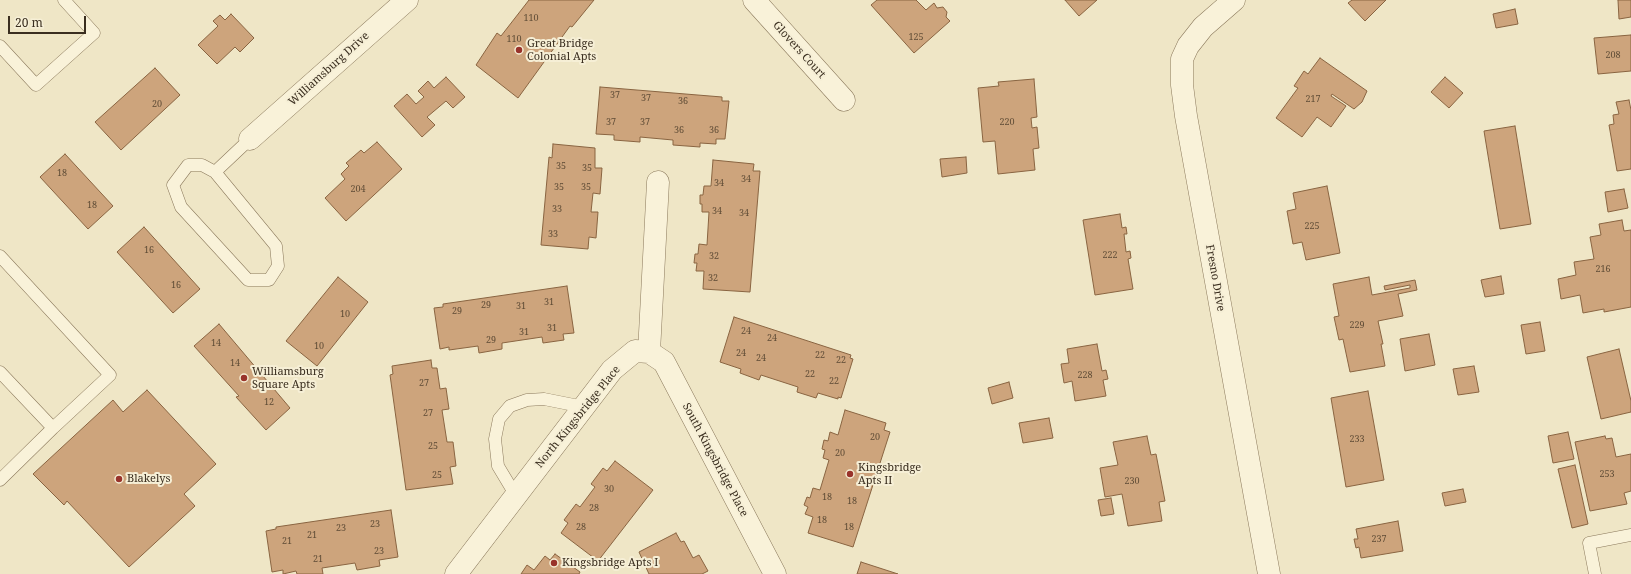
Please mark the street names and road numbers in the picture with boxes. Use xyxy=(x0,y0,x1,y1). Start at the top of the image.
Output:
street label: Glovers Court xyxy=(770,19,828,81)
street label: Williamsburg Drive xyxy=(286,29,372,109)
street label: Fresno Drive xyxy=(1203,243,1227,313)
street label: North Kingsbridge Place xyxy=(533,363,623,471)
street label: South Kingsbridge Place xyxy=(679,401,751,519)

